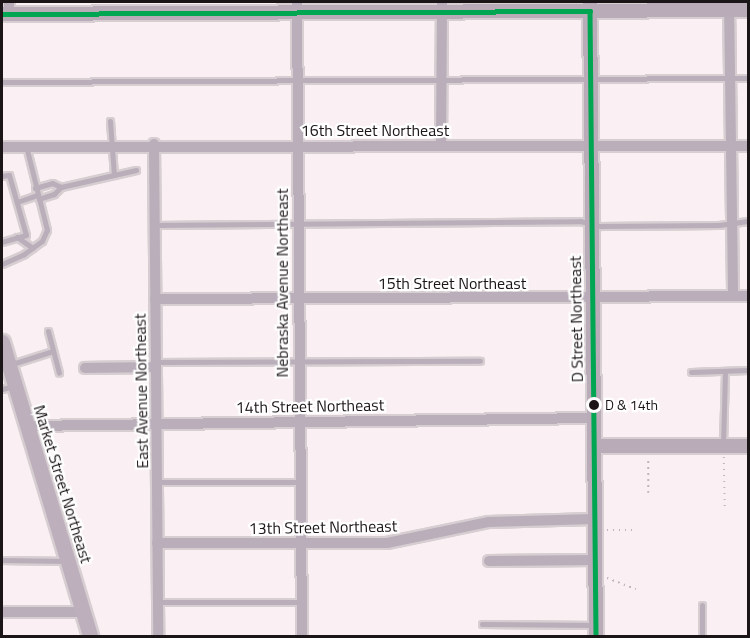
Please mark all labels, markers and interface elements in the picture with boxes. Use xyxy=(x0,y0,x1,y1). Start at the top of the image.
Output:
street label: 16th Street Northeast xyxy=(301,120,449,140)
street label: Nebraska Avenue Northeast xyxy=(272,188,292,378)
street label: D Street Northeast xyxy=(565,255,587,383)
street label: 15th Street Northeast xyxy=(378,273,526,293)
street label: East Avenue Northeast xyxy=(130,313,152,469)
street label: 14th Street Northeast xyxy=(236,395,384,417)
place label: D & 14th xyxy=(605,397,658,413)
marker: D & 14th xyxy=(588,399,600,411)
street label: Market Street Northeast xyxy=(30,403,96,565)
street label: 13th Street Northeast xyxy=(249,516,397,538)

